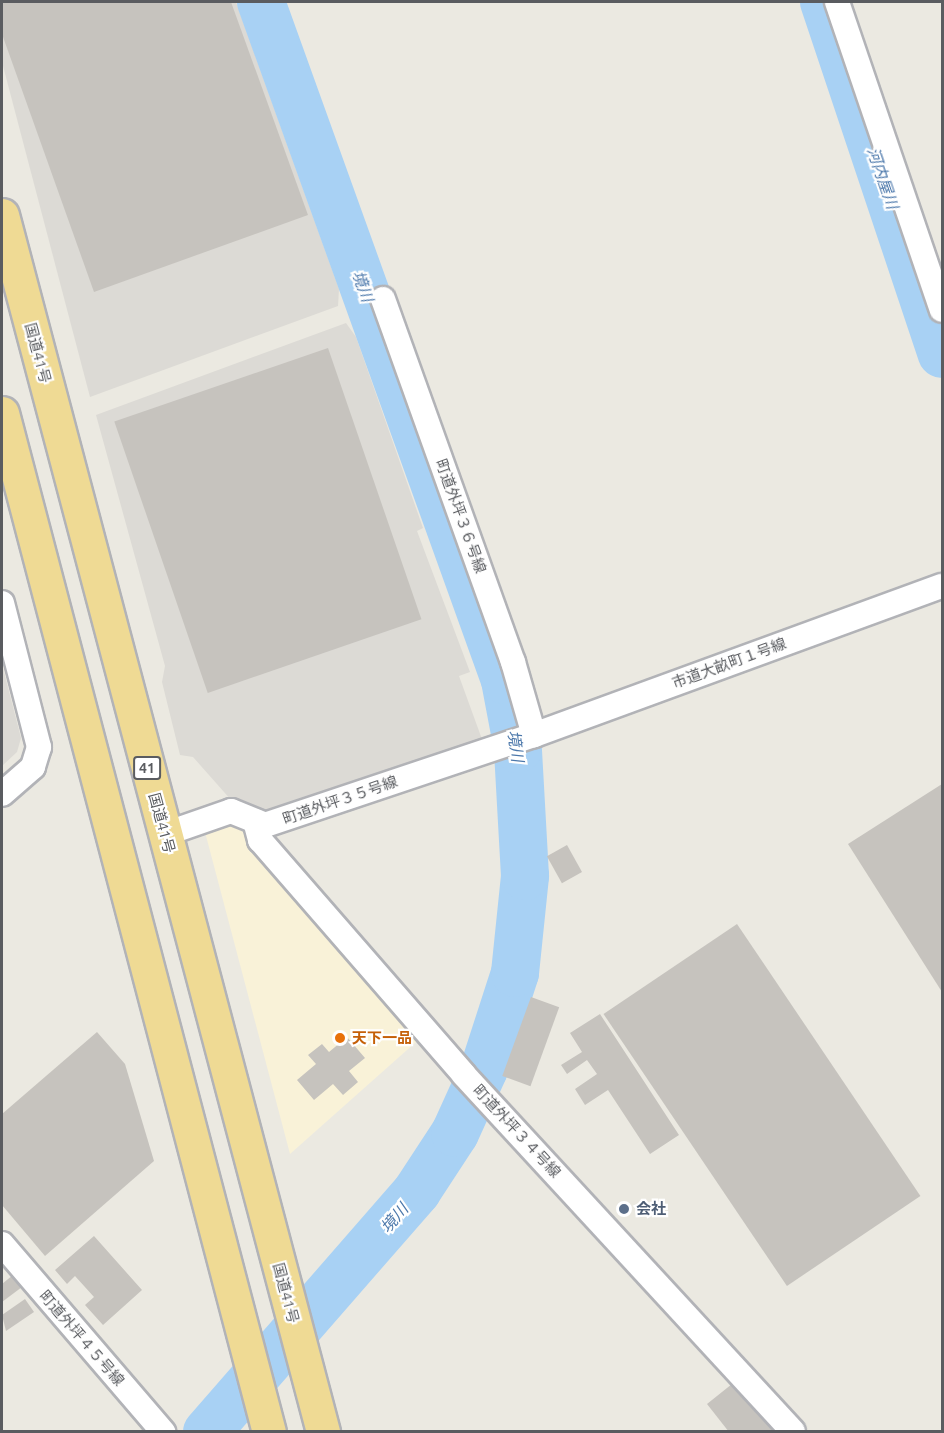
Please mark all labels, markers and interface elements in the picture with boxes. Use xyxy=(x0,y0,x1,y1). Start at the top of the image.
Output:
water label: 河内屋川 xyxy=(864,145,902,211)
water label: 境川 xyxy=(349,268,377,304)
street label: 国道41号 xyxy=(21,321,55,385)
street label: 町道外坪３６号線 xyxy=(432,457,490,575)
street label: 市道大畝町１号線 xyxy=(670,634,788,692)
water label: 境川 xyxy=(504,729,528,763)
road number: 41 xyxy=(132,757,162,779)
street label: 町道外坪３５号線 xyxy=(280,772,400,828)
street label: 国道41号 xyxy=(145,791,179,855)
place label: 天下一品 xyxy=(352,1029,412,1047)
marker: 天下一品 xyxy=(333,1031,347,1045)
street label: 町道外坪３４号線 xyxy=(469,1081,565,1181)
water label: 境川 xyxy=(376,1200,412,1236)
place label: 会社 xyxy=(636,1200,666,1218)
marker: 会社 xyxy=(617,1202,631,1216)
street label: 国道41号 xyxy=(269,1261,303,1325)
street label: 町道外坪４５号線 xyxy=(36,1287,128,1389)

